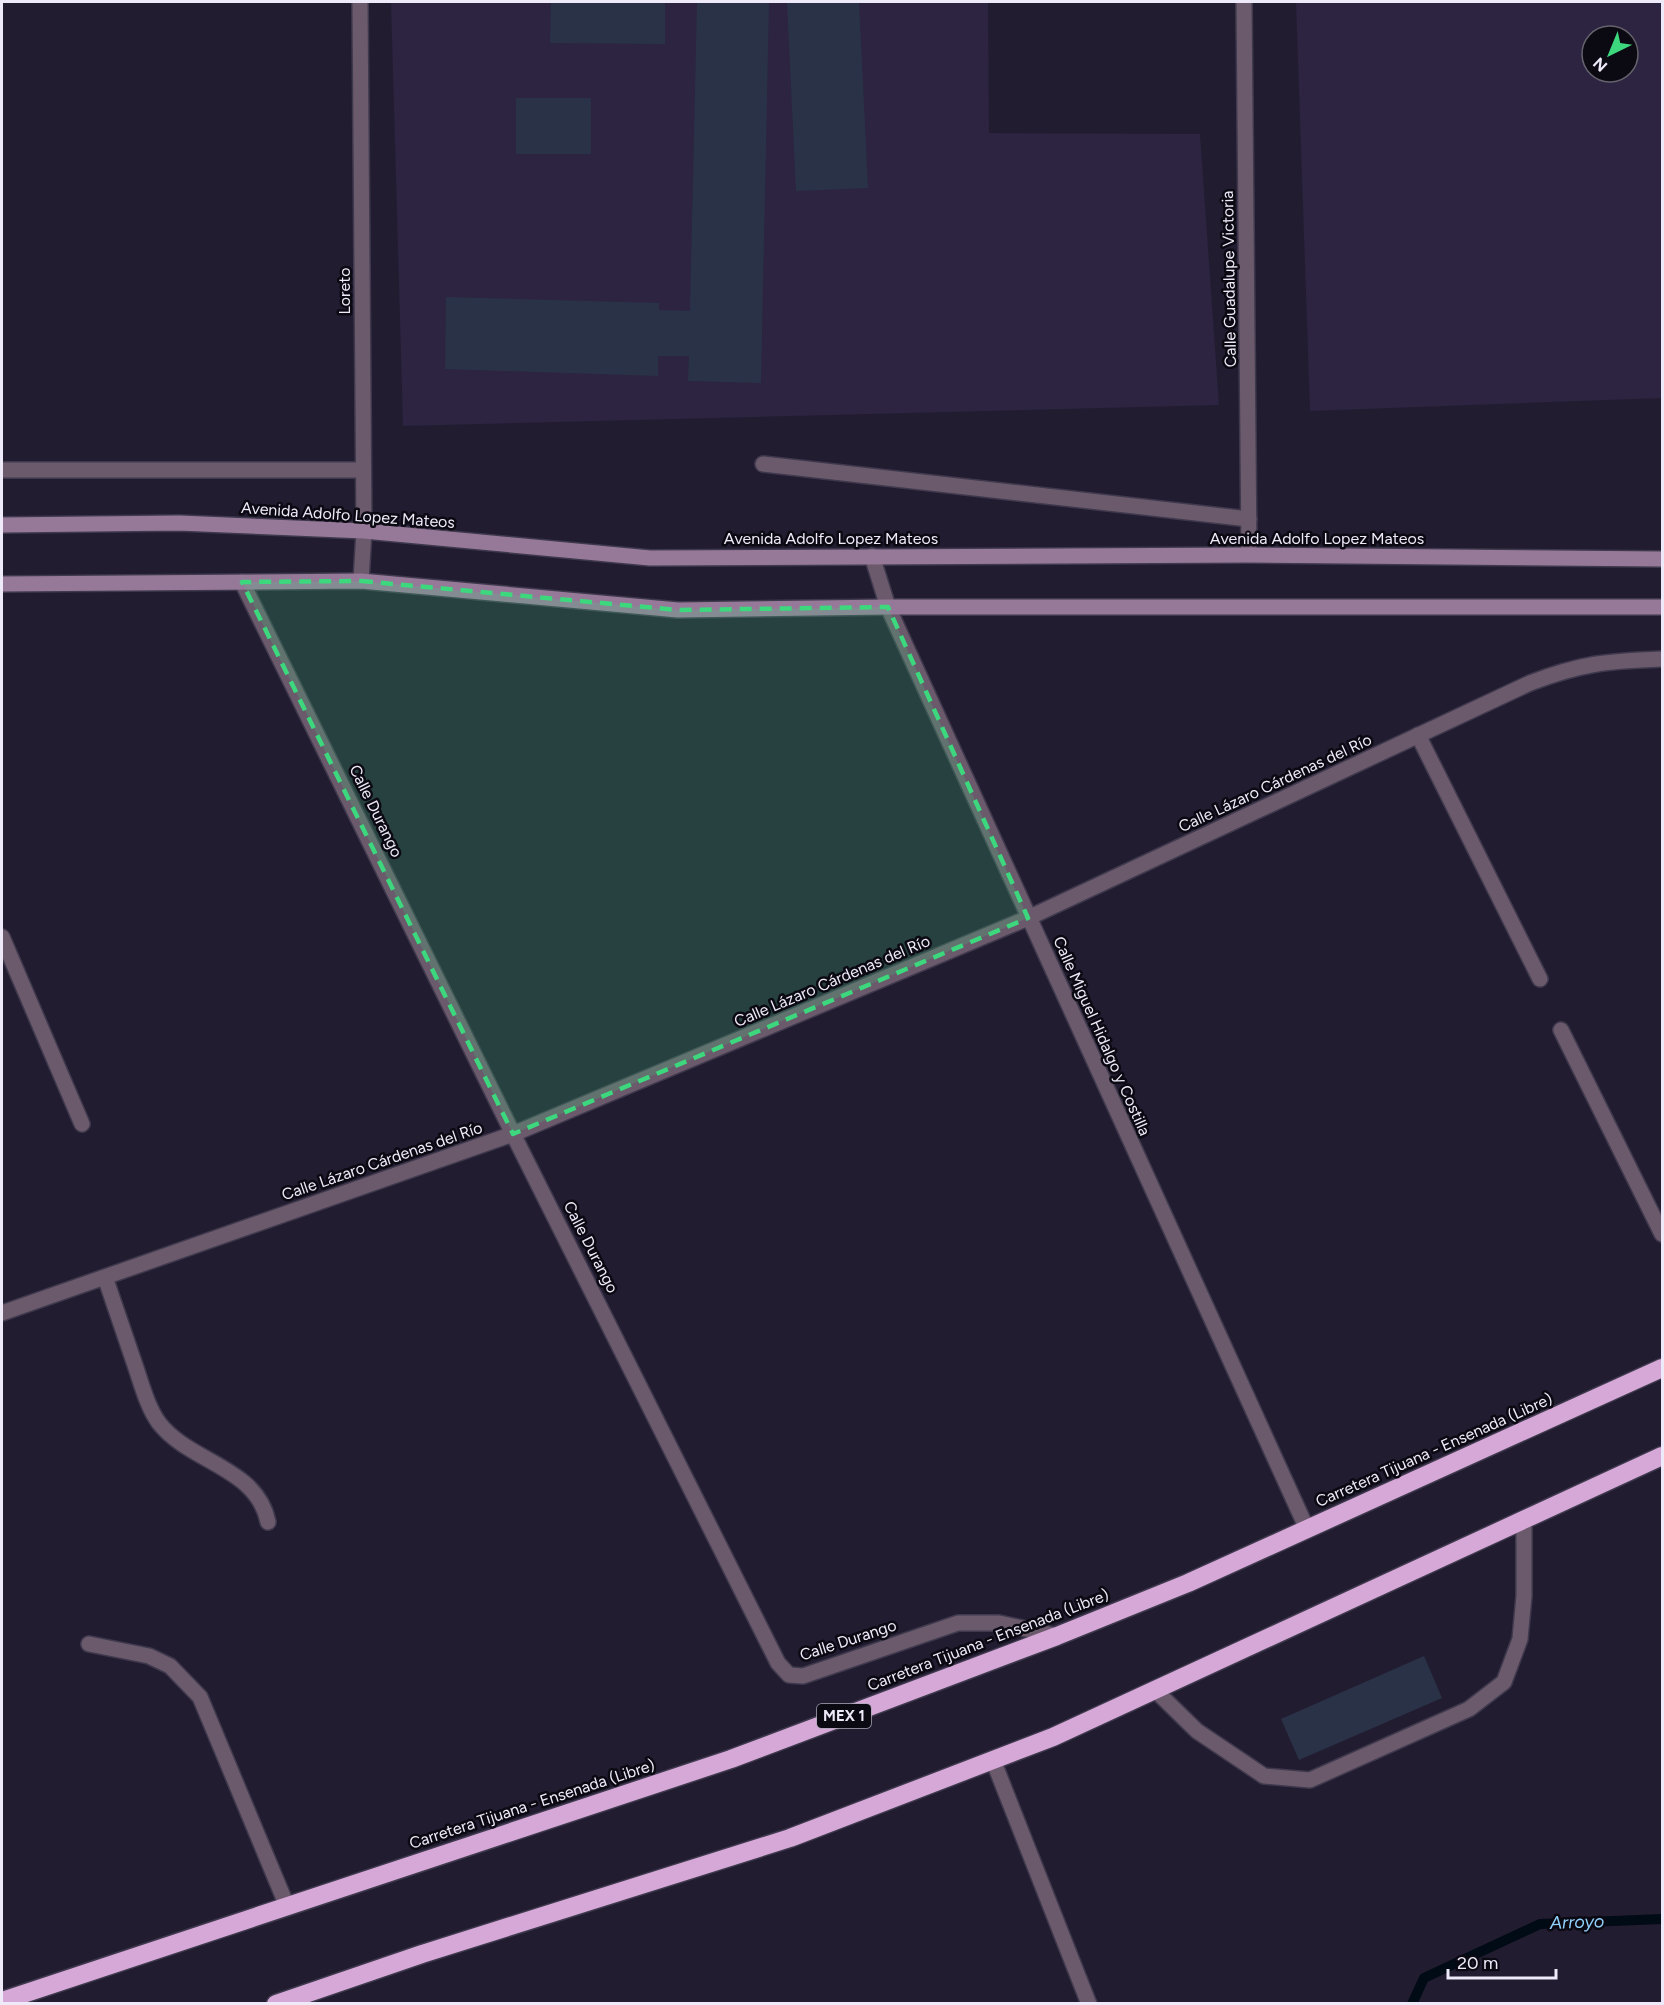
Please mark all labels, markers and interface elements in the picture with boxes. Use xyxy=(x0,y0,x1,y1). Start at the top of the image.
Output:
north arrow xyxy=(1580,24,1640,84)
text: N xyxy=(1589,53,1611,76)
street label: Calle Guadalupe Victoria xyxy=(1218,190,1240,368)
street label: Loreto xyxy=(335,267,354,315)
street label: Avenida Adolfo Lopez Mateos xyxy=(240,498,456,532)
street label: Avenida Adolfo Lopez Mateos xyxy=(724,529,938,548)
street label: Avenida Adolfo Lopez Mateos xyxy=(1210,529,1424,548)
street label: Calle Lázaro Cárdenas del Río xyxy=(1175,730,1375,836)
street label: Calle Durango xyxy=(345,762,407,860)
street label: Calle Lázaro Cárdenas del Río xyxy=(731,931,933,1031)
street label: Calle Miguel Hidalgo y Costilla xyxy=(1049,933,1155,1139)
street label: Calle Lázaro Cárdenas del Río xyxy=(279,1118,485,1204)
street label: Calle Durango xyxy=(560,1198,622,1296)
street label: Carretera Tijuana - Ensenada (Libre) xyxy=(1313,1389,1555,1511)
street label: Carretera Tijuana - Ensenada (Libre) xyxy=(865,1585,1111,1695)
street label: Calle Durango xyxy=(797,1615,899,1665)
road number: MEX 1 xyxy=(817,1704,871,1728)
street label: Carretera Tijuana - Ensenada (Libre) xyxy=(407,1755,657,1853)
water label: Arroyo xyxy=(1548,1910,1605,1934)
scale bar xyxy=(1448,1942,1556,1980)
text: 20 m xyxy=(1457,1952,1498,1974)

